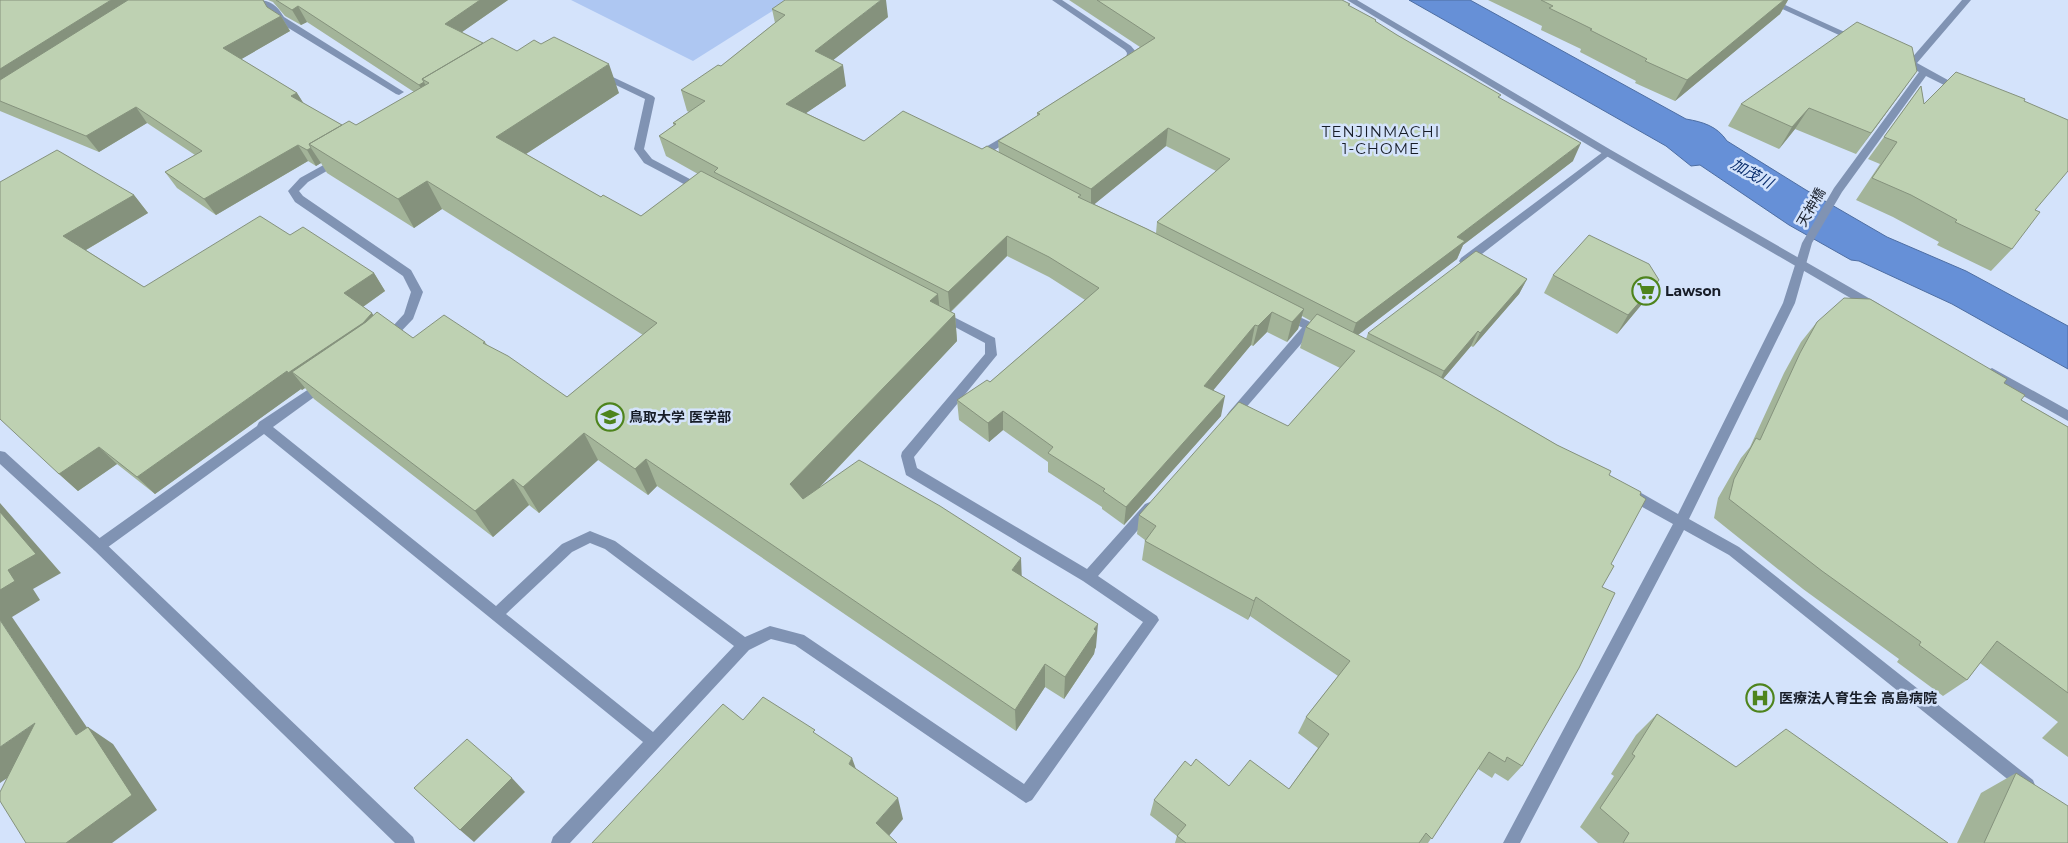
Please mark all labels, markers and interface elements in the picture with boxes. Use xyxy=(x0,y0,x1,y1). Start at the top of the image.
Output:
district label: TENJINMACHI 1-CHOME xyxy=(1322,122,1440,158)
water label: 加茂川 xyxy=(1728,154,1778,193)
street label: 天神橋 xyxy=(1793,184,1829,230)
supermarket icon: Lawson xyxy=(1631,276,1661,306)
place label: Lawson xyxy=(1665,282,1721,300)
school or university icon: 鳥取大学 医学部 xyxy=(595,402,625,432)
place label: 鳥取大学 医学部 xyxy=(629,408,731,426)
hospital icon: 医療法人育生会 高島病院 xyxy=(1745,683,1775,713)
place label: 医療法人育生会 高島病院 xyxy=(1779,689,1937,707)

